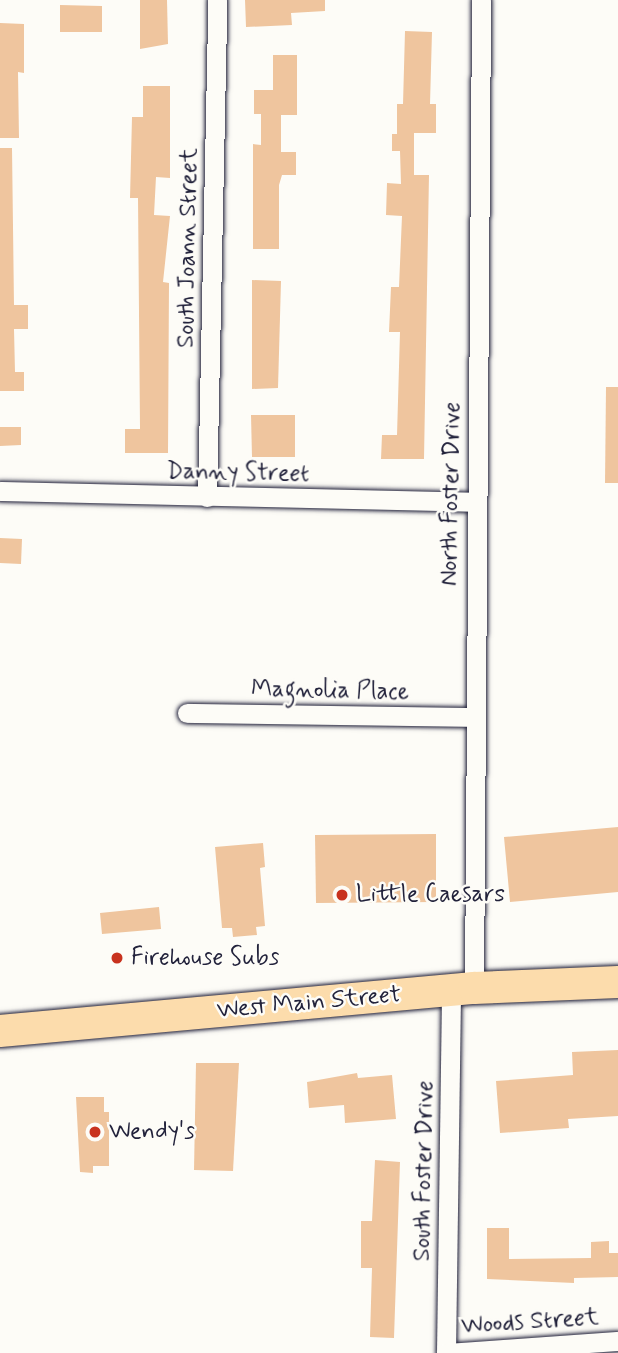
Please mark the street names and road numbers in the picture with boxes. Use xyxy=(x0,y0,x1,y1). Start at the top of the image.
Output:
street label: South Joann Street xyxy=(172,148,204,348)
street label: North Foster Drive xyxy=(435,402,467,586)
street label: Danny Street xyxy=(164,457,312,489)
street label: Magnolia Place xyxy=(251,675,409,707)
street label: West Main Street xyxy=(216,981,402,1025)
street label: South Foster Drive xyxy=(408,1081,440,1261)
street label: Woods Street xyxy=(460,1303,600,1341)

